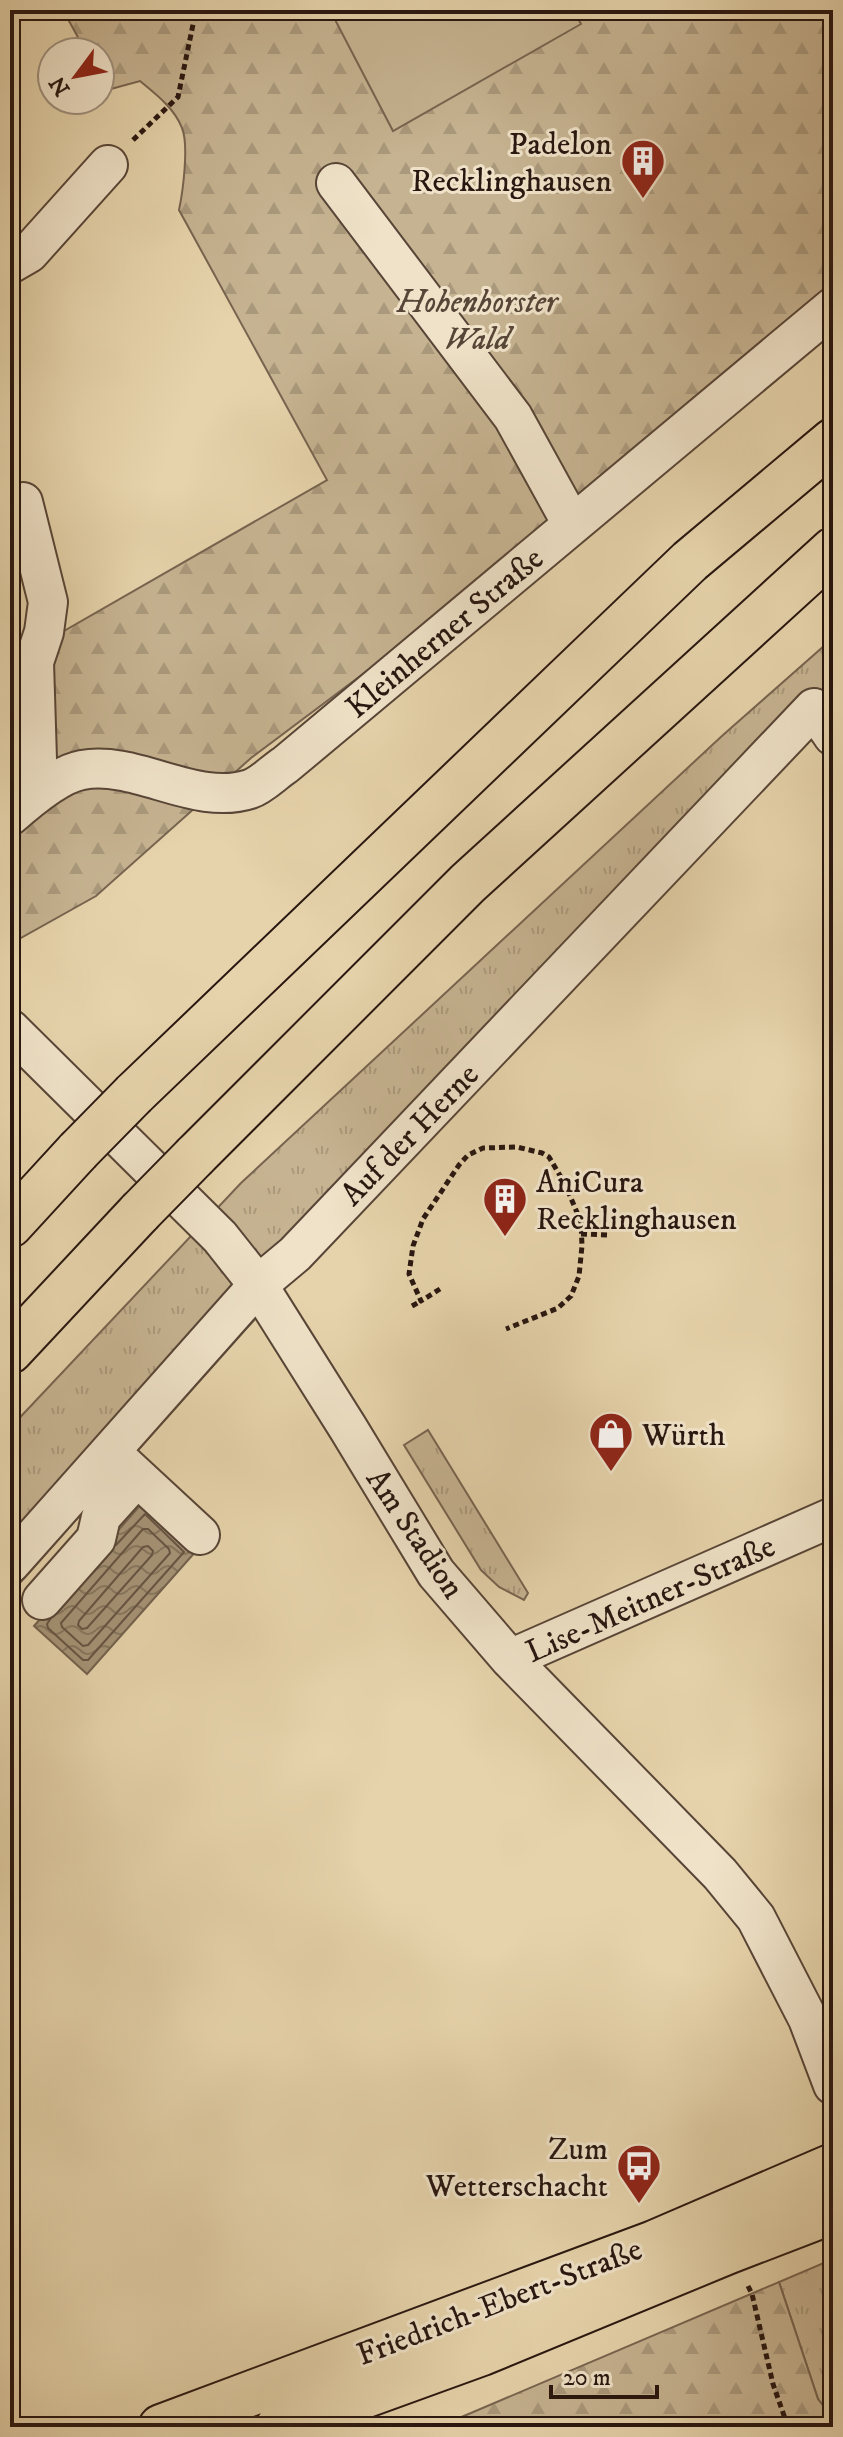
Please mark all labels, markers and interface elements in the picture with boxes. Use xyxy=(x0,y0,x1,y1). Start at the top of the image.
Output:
north arrow xyxy=(36,36,116,116)
text: N xyxy=(44,71,77,101)
place label: Padelon Recklinghausen xyxy=(411,125,612,202)
building icon: Padelon Recklinghausen xyxy=(619,137,667,200)
park label: Hohenhorster Wald xyxy=(396,283,560,360)
street label: Kleinherner Straße xyxy=(338,539,552,728)
street label: Auf der Herne xyxy=(333,1056,488,1215)
place label: AniCura Recklinghausen xyxy=(536,1163,737,1240)
building icon: AniCura Recklinghausen xyxy=(481,1175,529,1238)
shop icon: Würth xyxy=(587,1410,635,1473)
place label: Würth xyxy=(641,1416,726,1456)
street label: Am Stadion xyxy=(356,1461,473,1607)
street label: Lise-Meitner-Straße xyxy=(520,1527,782,1673)
place label: Zum Wetterschacht xyxy=(425,2130,608,2207)
bus stop icon: Zum Wetterschacht xyxy=(615,2142,663,2205)
street label: Friedrich-Ebert-Straße xyxy=(351,2230,648,2376)
scale bar xyxy=(551,2349,657,2399)
text: 20 m xyxy=(563,2363,611,2393)

